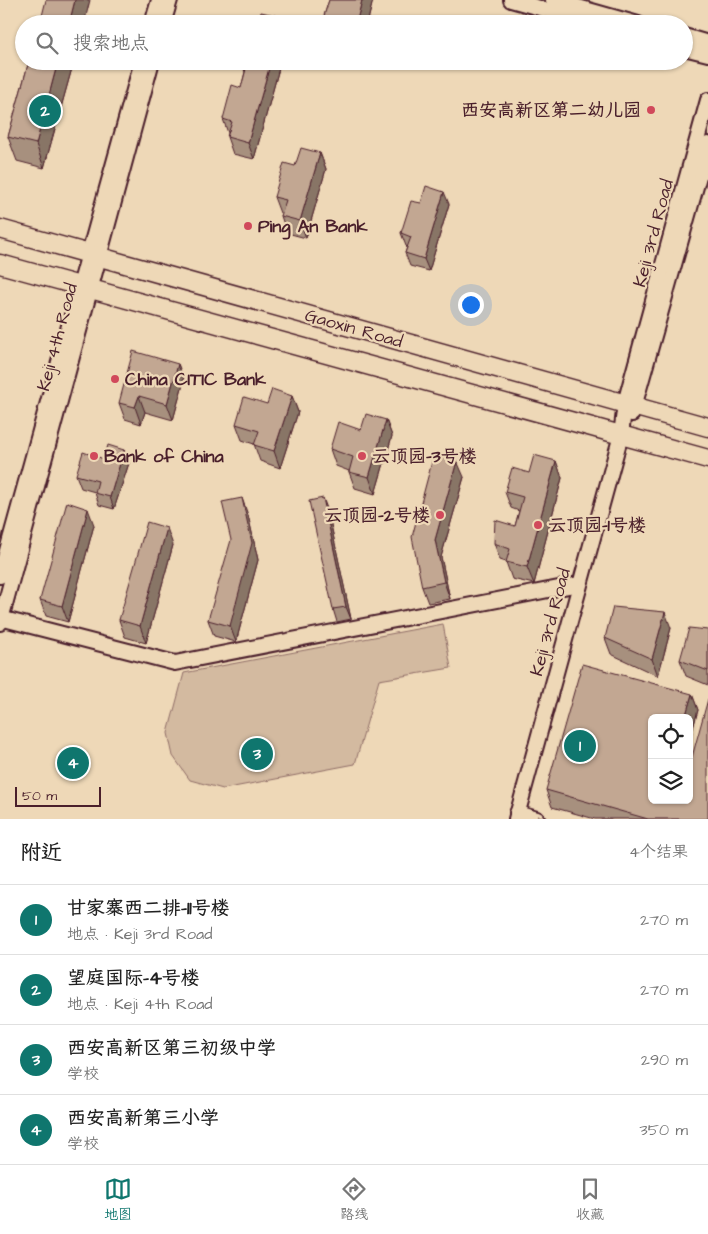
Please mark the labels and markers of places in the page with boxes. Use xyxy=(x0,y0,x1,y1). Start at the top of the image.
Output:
pin: 2 xyxy=(29,92,61,130)
place label: 西安高新区第二幼儿园 xyxy=(461,98,641,123)
marker: 西安高新区第二幼儿园 xyxy=(645,104,657,116)
place label: Ping An Bank xyxy=(258,214,368,240)
marker: Ping An Bank xyxy=(242,220,254,232)
place label: China CITIC Bank xyxy=(125,367,267,392)
marker: China CITIC Bank xyxy=(109,373,121,385)
place label: Bank of China xyxy=(104,444,225,469)
place label: 云顶园-3号楼 xyxy=(372,444,477,469)
marker: Bank of China xyxy=(88,450,100,462)
marker: 云顶园-3号楼 xyxy=(356,450,368,462)
place label: 云顶园-2号楼 xyxy=(324,503,430,528)
marker: 云顶园-2号楼 xyxy=(434,509,446,521)
place label: 云顶园-1号楼 xyxy=(548,513,646,538)
marker: 云顶园-1号楼 xyxy=(532,519,544,531)
pin: 1 xyxy=(564,727,596,765)
pin: 3 xyxy=(241,735,273,773)
pin: 4 xyxy=(57,744,89,782)

